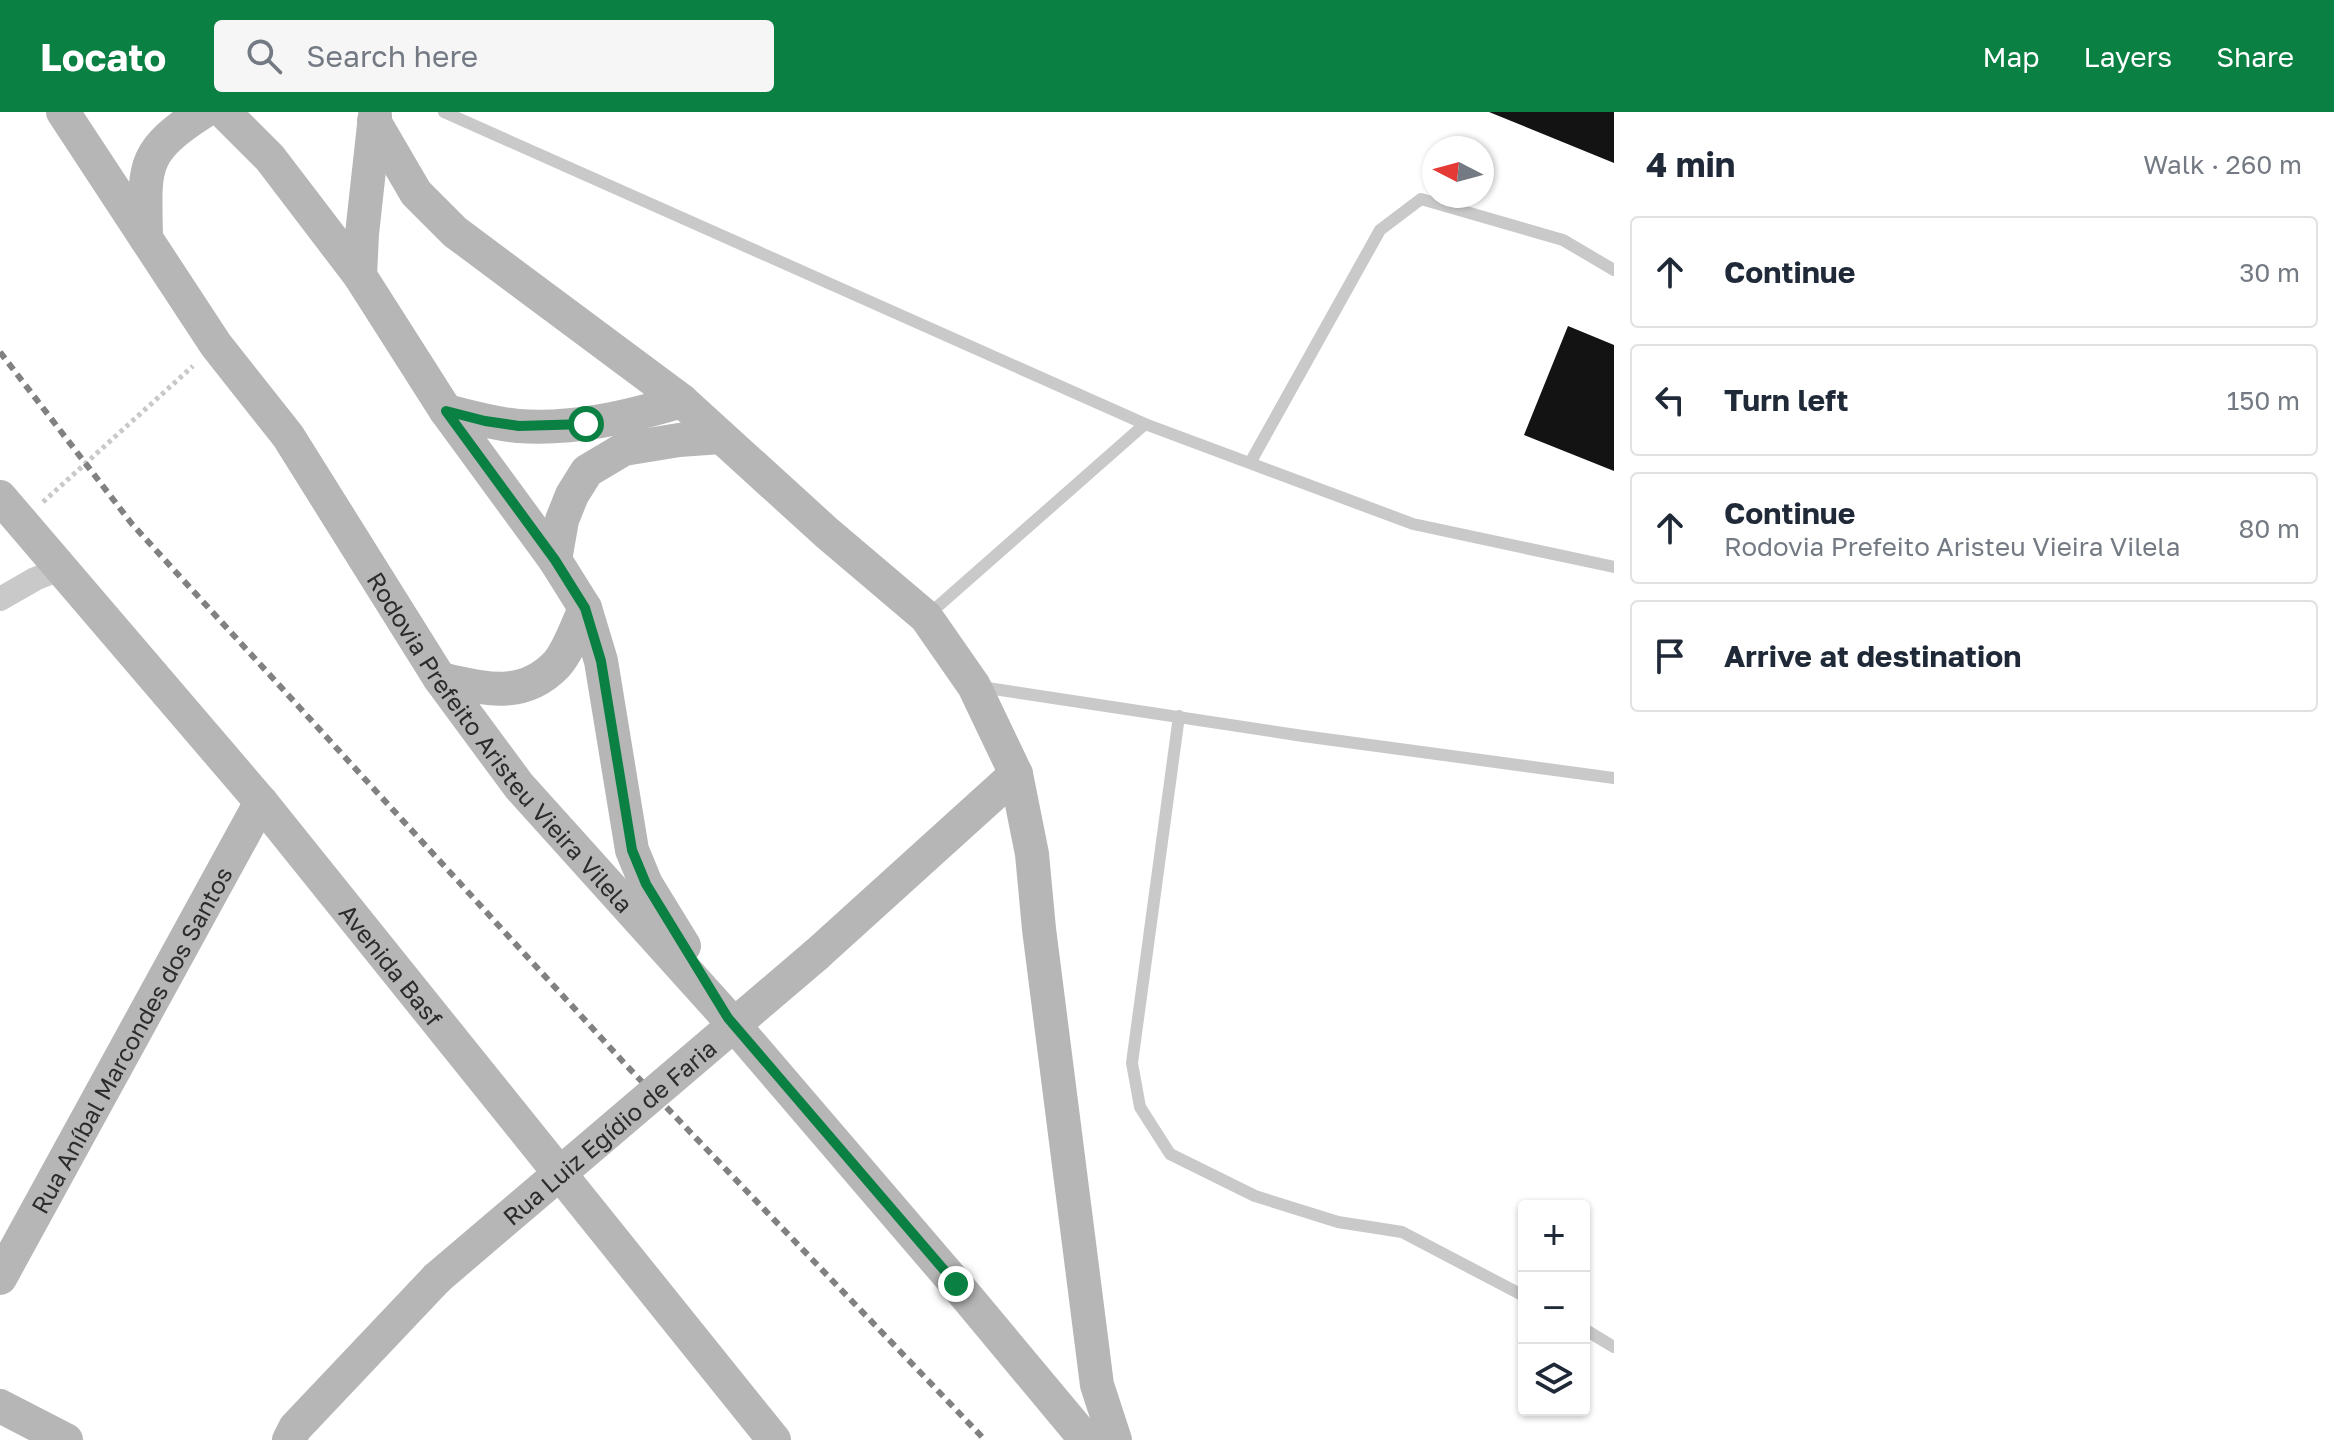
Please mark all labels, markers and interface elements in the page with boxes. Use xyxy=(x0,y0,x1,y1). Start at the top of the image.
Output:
search box xyxy=(214,20,774,92)
text: Locato xyxy=(40,34,166,79)
icon: search xyxy=(242,34,286,78)
text: Search here xyxy=(306,38,478,74)
text: Map xyxy=(1982,40,2040,73)
text: Layers xyxy=(2084,40,2172,73)
text: Share xyxy=(2216,40,2294,73)
north arrow xyxy=(1422,136,1494,208)
text: 4 min xyxy=(1646,144,1735,184)
text: Walk · 260 m xyxy=(2143,149,2302,180)
icon: ahead xyxy=(1648,250,1692,294)
text: Continue xyxy=(1724,254,1855,290)
text: 30 m xyxy=(2239,257,2300,288)
icon: left xyxy=(1648,378,1692,422)
text: Turn left xyxy=(1724,382,1849,418)
text: 150 m xyxy=(2227,385,2300,416)
route start xyxy=(568,406,604,442)
text: Continue xyxy=(1724,495,1855,531)
icon: ahead xyxy=(1648,506,1692,550)
text: 80 m xyxy=(2239,513,2300,544)
text: Rodovia Prefeito Aristeu Vieira Vilela xyxy=(1724,531,2180,562)
street label: Rodovia Prefeito Aristeu Vieira Vilela xyxy=(362,566,640,918)
icon: arrive xyxy=(1648,634,1692,678)
text: Arrive at destination xyxy=(1724,638,2021,674)
street label: Rua Aníbal Marcondes dos Santos xyxy=(24,861,237,1218)
street label: Avenida Basf xyxy=(334,898,450,1032)
street label: Rua Luiz Egídio de Faria xyxy=(496,1032,722,1230)
map controls xyxy=(1518,1200,1590,1416)
button: + xyxy=(1518,1200,1590,1272)
route end xyxy=(938,1266,974,1302)
button: − xyxy=(1518,1272,1590,1344)
button: layers xyxy=(1518,1344,1590,1416)

